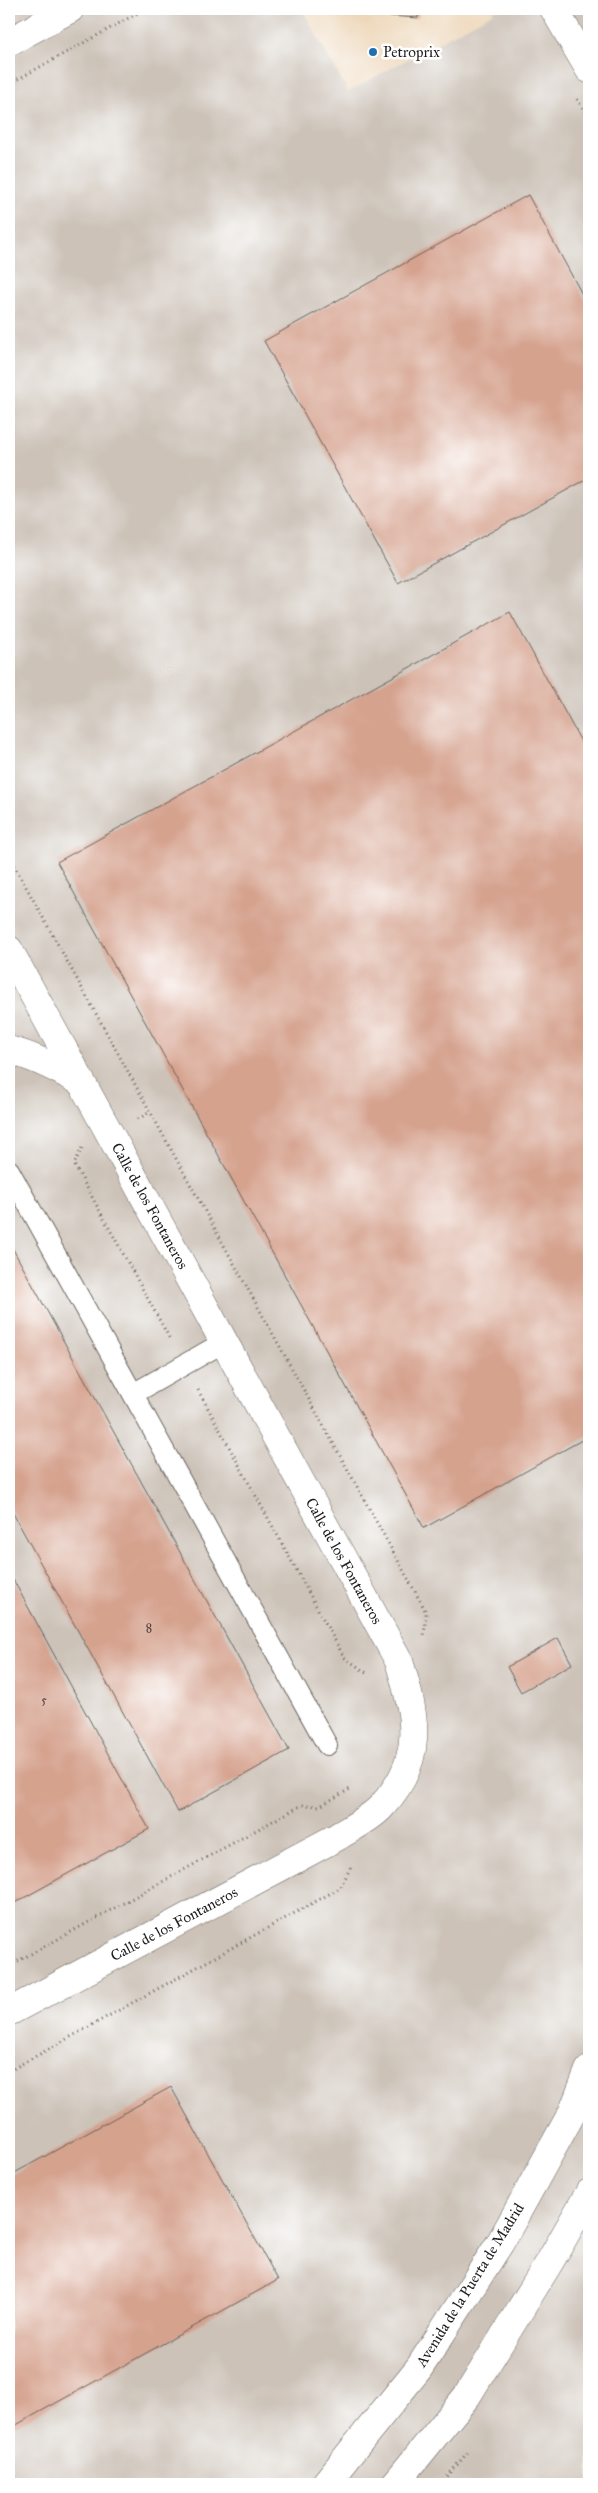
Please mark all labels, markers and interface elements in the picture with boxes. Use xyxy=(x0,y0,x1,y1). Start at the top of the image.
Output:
place label: Petroprix xyxy=(383,43,440,61)
marker: Petroprix xyxy=(367,46,379,58)
street label: Calle de los Fontaneros xyxy=(108,1140,192,1272)
street label: Calle de los Fontaneros xyxy=(302,1495,386,1627)
house number: 8 xyxy=(146,1621,152,1635)
house number: 5 xyxy=(41,1693,47,1707)
street label: Calle de los Fontaneros xyxy=(107,1883,241,1965)
street label: Avenida de la Puerta de Madrid xyxy=(412,2199,528,2371)

